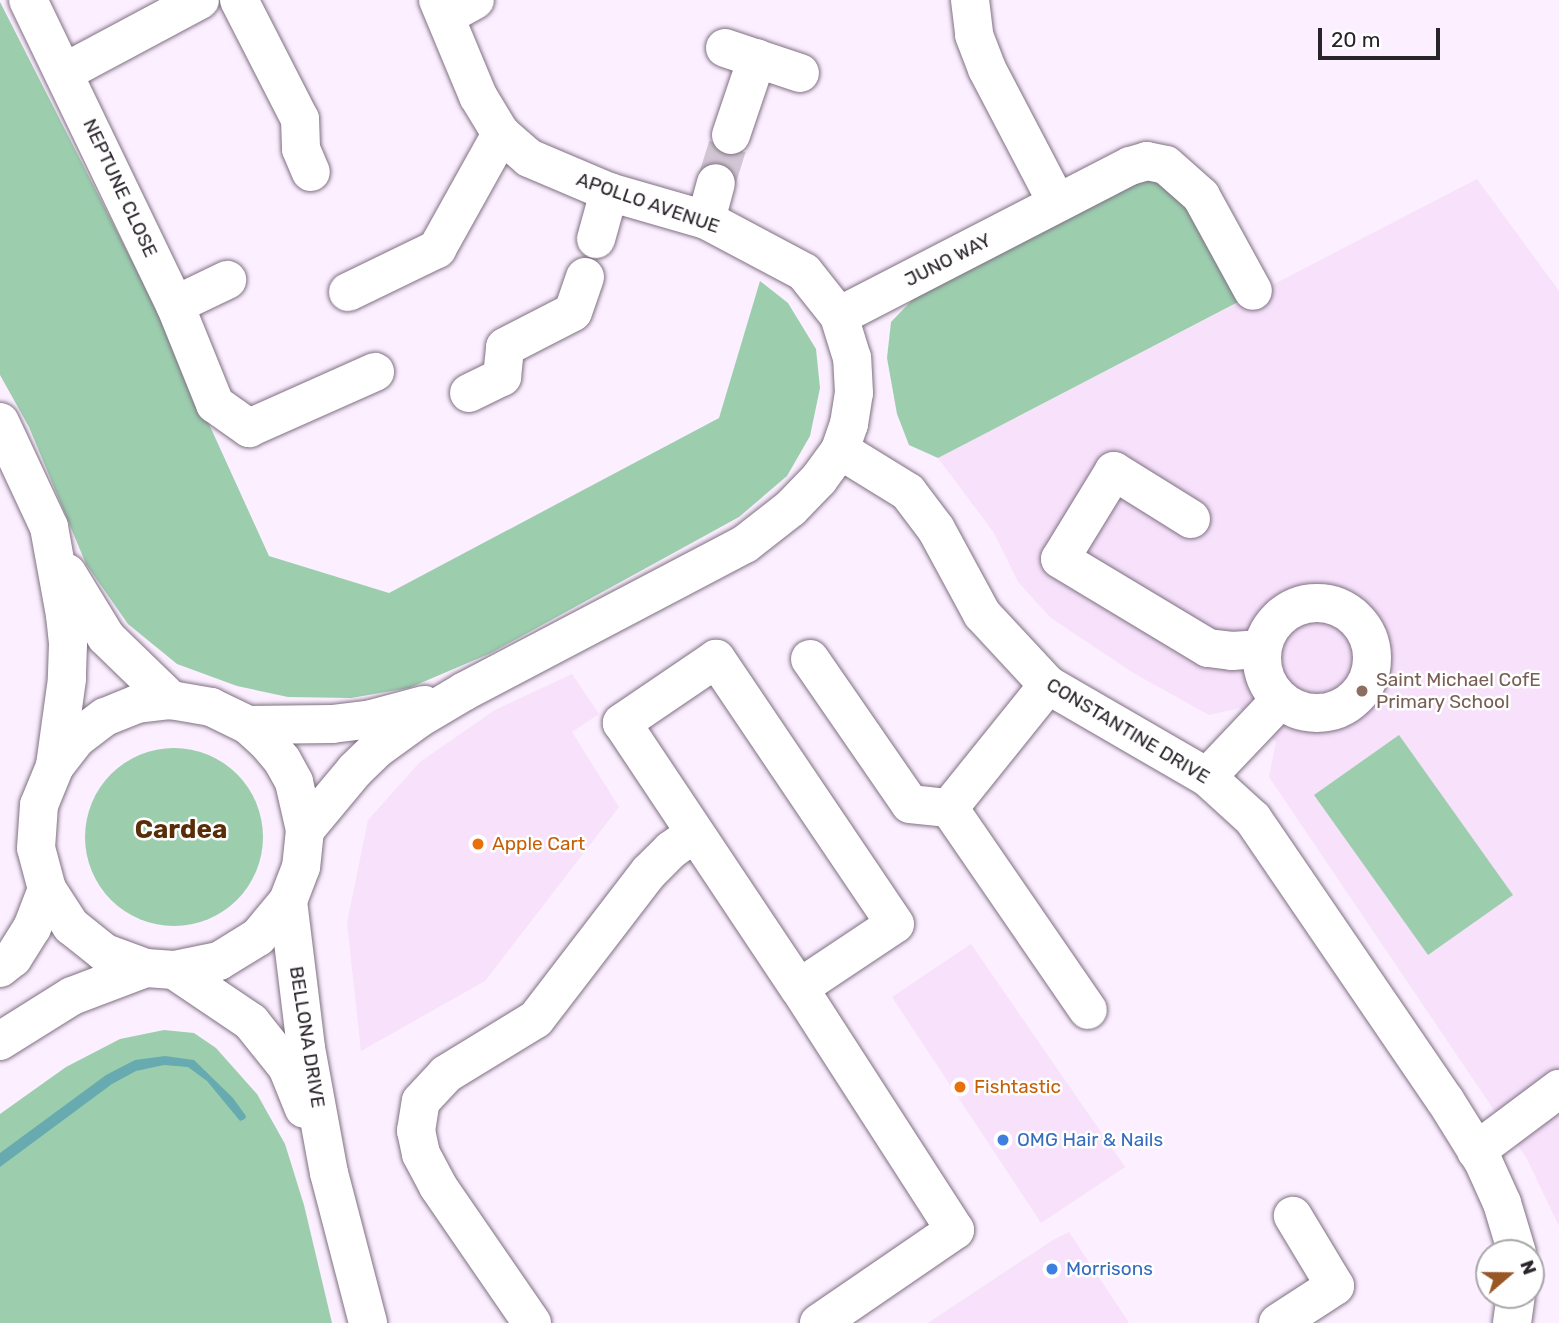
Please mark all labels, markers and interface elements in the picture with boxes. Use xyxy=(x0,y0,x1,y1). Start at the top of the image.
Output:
scale bar xyxy=(1321,14,1444,58)
text: 20 m xyxy=(1331,27,1380,52)
street label: NEPTUNE CLOSE xyxy=(78,115,162,261)
street label: APOLLO AVENUE xyxy=(573,168,723,238)
street label: JUNO WAY xyxy=(901,228,995,292)
place label: Saint Michael CofE Primary School xyxy=(1376,669,1541,713)
street label: CONSTANTINE DRIVE xyxy=(1042,673,1214,789)
marker: Saint Michael CofE Primary School xyxy=(1354,683,1370,699)
district label: Cardea xyxy=(135,814,227,846)
place label: Apple Cart xyxy=(492,833,585,855)
marker: Apple Cart xyxy=(470,836,486,852)
street label: BELLONA DRIVE xyxy=(285,964,329,1110)
place label: Fishtastic xyxy=(974,1076,1061,1098)
marker: Fishtastic xyxy=(952,1079,968,1095)
place label: OMG Hair & Nails xyxy=(1017,1129,1164,1151)
marker: OMG Hair & Nails xyxy=(995,1132,1011,1148)
north arrow xyxy=(1475,1239,1545,1309)
text: N xyxy=(1515,1257,1541,1278)
place label: Morrisons xyxy=(1066,1258,1153,1280)
marker: Morrisons xyxy=(1044,1261,1060,1277)

